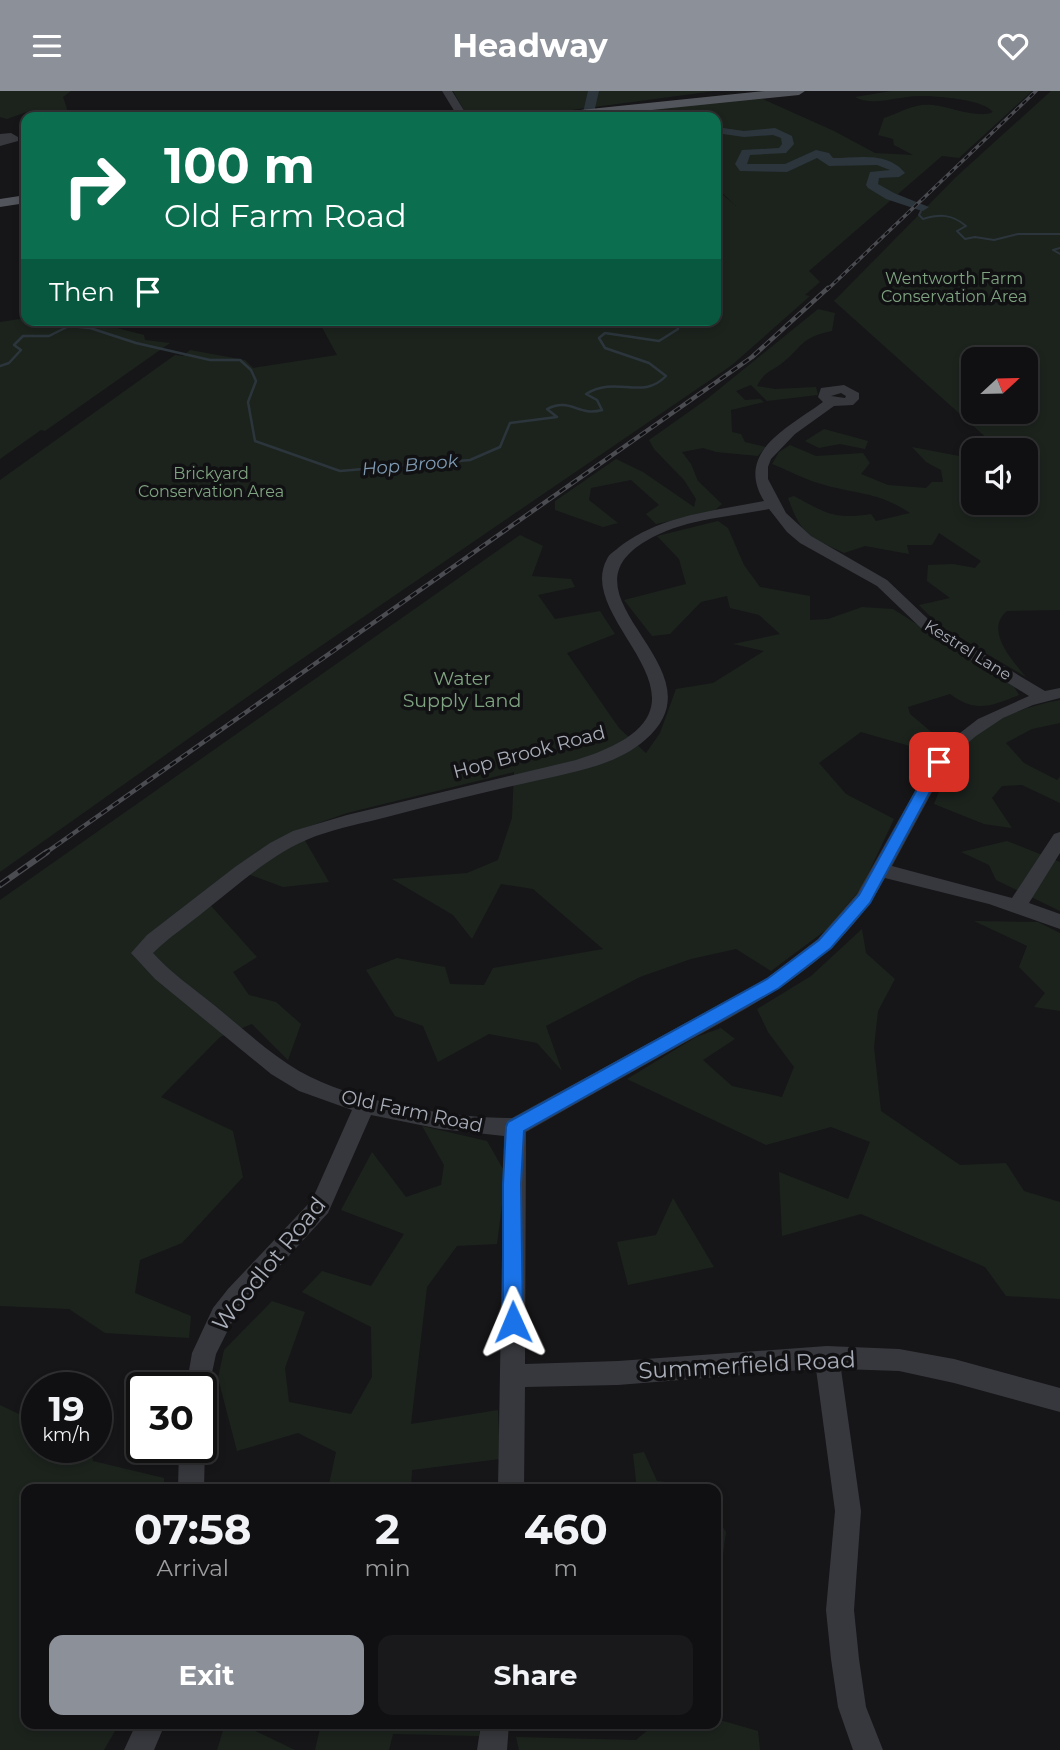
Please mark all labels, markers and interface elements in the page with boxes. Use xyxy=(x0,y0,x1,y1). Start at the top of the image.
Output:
text: Headway xyxy=(452,26,608,65)
icon: menu xyxy=(28,27,66,65)
icon: heart xyxy=(994,27,1032,65)
text: 100 m xyxy=(164,136,315,195)
icon: right xyxy=(49,140,140,231)
text: Old Farm Road xyxy=(164,196,407,235)
park label: Wentworth Farm Conservation Area xyxy=(881,269,1027,306)
icon: arrive xyxy=(129,273,167,311)
text: Then xyxy=(49,276,115,308)
north arrow xyxy=(961,347,1038,423)
map controls xyxy=(961,347,1038,515)
button: sound xyxy=(961,438,1038,515)
water label: Hop Brook xyxy=(361,450,460,480)
park label: Brickyard Conservation Area xyxy=(138,464,284,501)
street label: Kestrel Lane xyxy=(921,616,1015,684)
park label: Water Supply Land xyxy=(403,667,521,712)
street label: Hop Brook Road xyxy=(450,721,608,783)
pin xyxy=(909,732,969,792)
icon: arrive xyxy=(920,743,958,781)
street label: Old Farm Road xyxy=(339,1085,485,1137)
street label: Woodlot Road xyxy=(206,1191,332,1337)
position arrow xyxy=(476,1285,550,1359)
street label: Summerfield Road xyxy=(638,1345,856,1385)
speed limit sign: 30 xyxy=(126,1372,217,1463)
text: 19 xyxy=(48,1387,85,1430)
text: km/h xyxy=(42,1424,91,1446)
text: 07:58 xyxy=(134,1503,251,1555)
text: 2 xyxy=(375,1503,400,1555)
text: 460 xyxy=(524,1503,608,1555)
text: Arrival xyxy=(156,1554,229,1582)
text: min xyxy=(364,1554,411,1582)
text: m xyxy=(554,1554,578,1582)
button: Exit xyxy=(49,1635,364,1715)
button: Share xyxy=(378,1635,693,1715)

